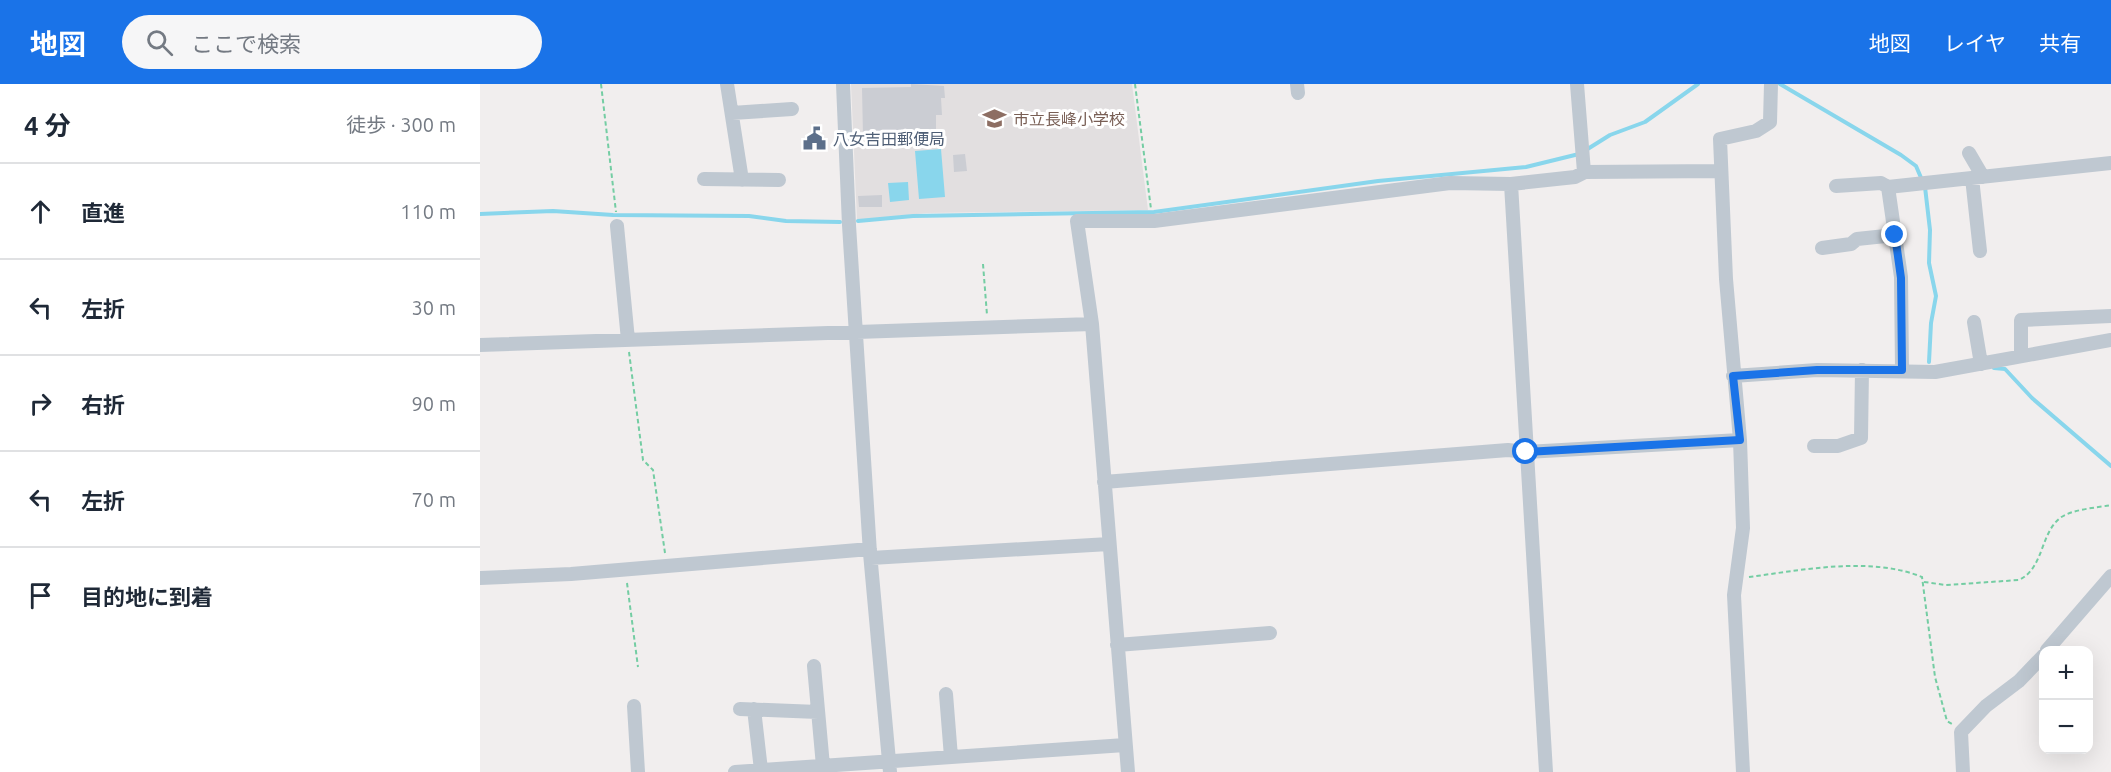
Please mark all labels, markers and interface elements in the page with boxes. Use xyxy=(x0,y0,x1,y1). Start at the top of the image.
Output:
search box xyxy=(122,15,542,69)
icon: search xyxy=(143,26,176,59)
text: 地図 xyxy=(30,28,86,59)
text: ここで検索 xyxy=(191,31,301,56)
text: 地図 xyxy=(1869,31,1911,55)
text: レイヤ xyxy=(1944,31,2006,55)
text: 共有 xyxy=(2039,31,2081,55)
school or university icon: 市立長峰小学校 xyxy=(982,106,1008,132)
place label: 市立長峰小学校 xyxy=(1013,110,1125,128)
text: 4 分 xyxy=(24,111,71,140)
text: 徒歩 · 300 m xyxy=(346,113,456,136)
public building icon: 八女吉田郵便局 xyxy=(802,126,828,152)
place label: 八女吉田郵便局 xyxy=(833,130,945,148)
icon: ahead xyxy=(24,195,57,228)
text: 直進 xyxy=(81,200,125,225)
text: 110 m xyxy=(400,200,456,223)
route end xyxy=(1881,221,1907,247)
icon: left xyxy=(24,291,57,324)
text: 左折 xyxy=(81,296,125,321)
text: 30 m xyxy=(412,296,456,319)
icon: right xyxy=(24,387,57,420)
text: 右折 xyxy=(81,392,125,417)
text: 90 m xyxy=(412,392,456,415)
route start xyxy=(1512,438,1538,464)
icon: left xyxy=(24,483,57,516)
text: 左折 xyxy=(81,488,125,513)
text: 70 m xyxy=(412,488,456,511)
icon: arrive xyxy=(24,579,57,612)
text: 目的地に到着 xyxy=(81,584,213,609)
map controls xyxy=(2039,646,2093,754)
button: + xyxy=(2039,646,2093,700)
button: − xyxy=(2039,700,2093,754)

